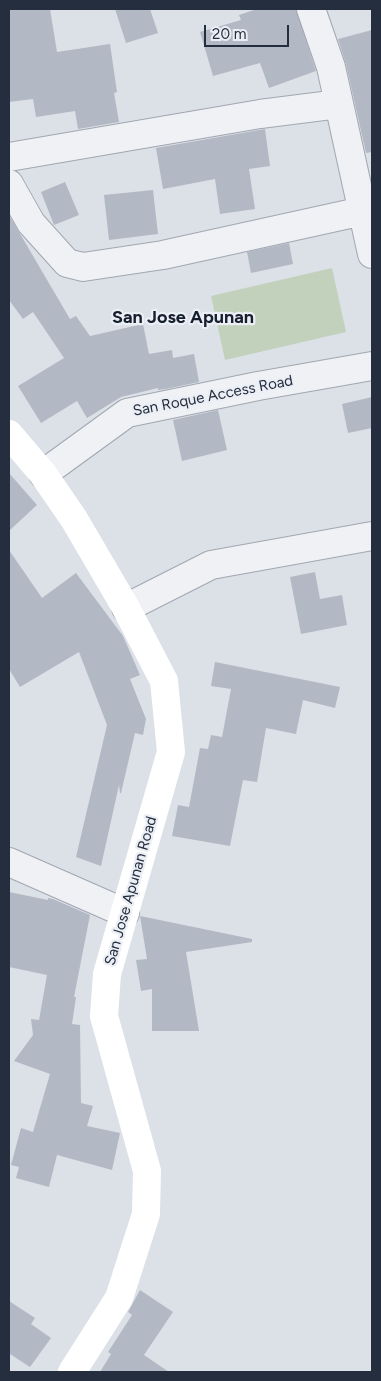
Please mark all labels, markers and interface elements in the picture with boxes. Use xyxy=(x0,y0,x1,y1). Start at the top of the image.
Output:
scale bar xyxy=(206,15,291,47)
text: 20 m xyxy=(212,25,246,43)
district label: San Jose Apunan xyxy=(112,307,254,329)
street label: San Roque Access Road xyxy=(131,372,295,420)
street label: San Jose Apunan Road xyxy=(101,814,161,968)

